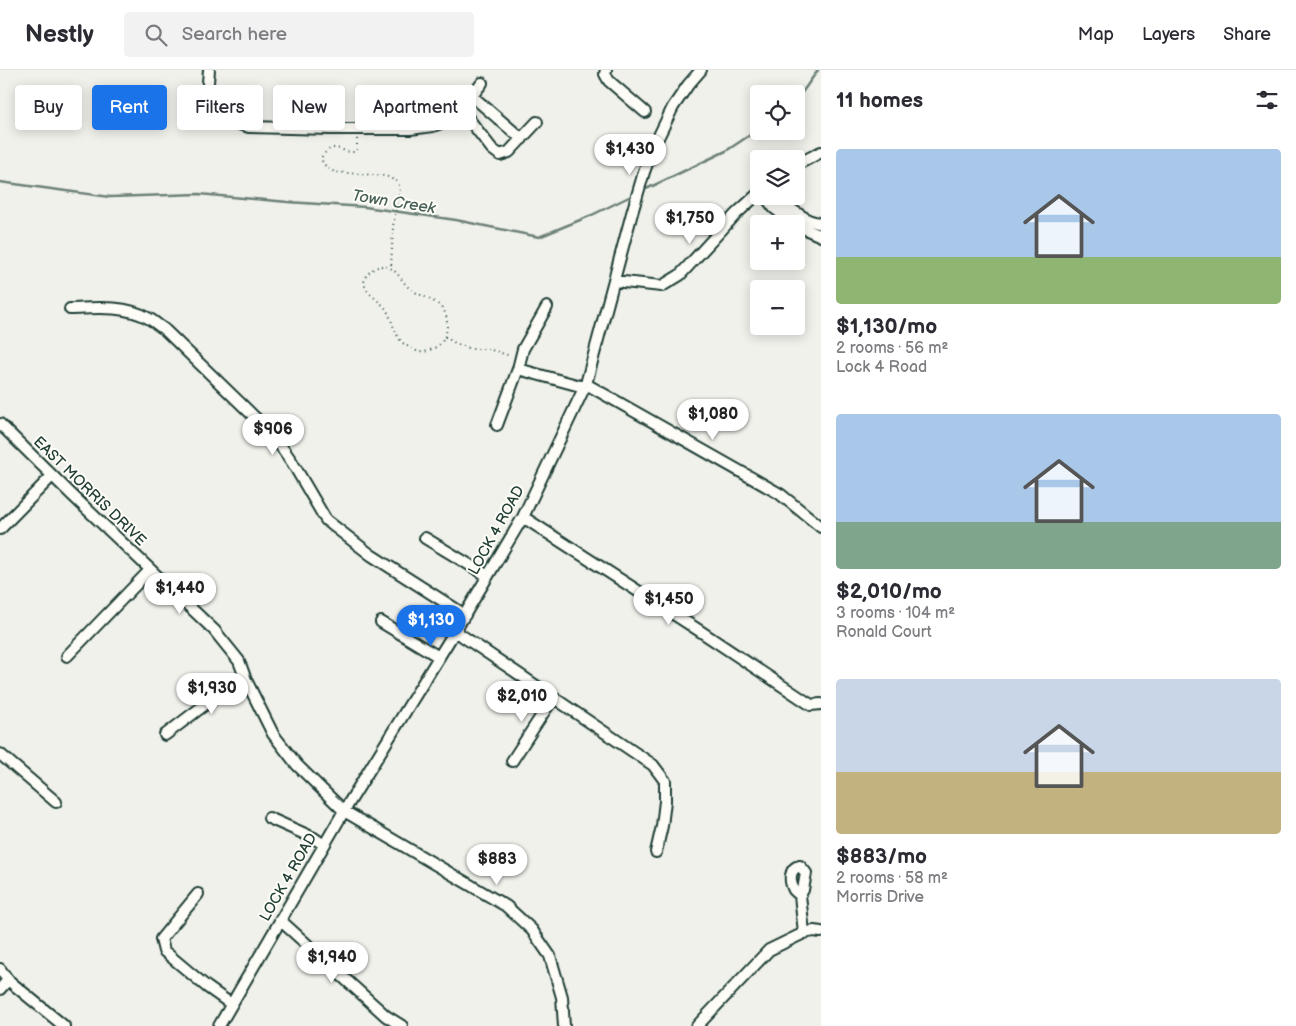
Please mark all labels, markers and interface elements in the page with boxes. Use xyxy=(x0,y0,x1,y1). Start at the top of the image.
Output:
search box xyxy=(124,12,474,57)
text: Nestly xyxy=(25,20,94,49)
icon: search xyxy=(142,21,170,49)
text: Search here xyxy=(182,23,287,46)
text: Map xyxy=(1078,24,1114,45)
text: Layers xyxy=(1142,24,1195,45)
text: Share xyxy=(1223,24,1271,45)
chip: Buy xyxy=(15,85,82,130)
chip: Rent xyxy=(92,85,167,130)
chip: Filters xyxy=(177,85,263,130)
chip: New xyxy=(273,85,345,130)
chip: Apartment xyxy=(355,85,476,130)
map controls xyxy=(750,85,805,335)
button: locate xyxy=(750,85,805,140)
icon: filters xyxy=(1253,86,1281,114)
text: 11 homes xyxy=(836,88,923,113)
pin: $1,430 xyxy=(589,134,671,176)
text: $1,430 xyxy=(605,140,655,159)
button: layers xyxy=(750,150,805,205)
icon: home xyxy=(1014,181,1104,271)
water label: Town Creek xyxy=(351,187,438,219)
pin: $1,750 xyxy=(649,202,731,245)
text: $1,750 xyxy=(666,209,714,228)
button: + xyxy=(750,215,805,270)
button: − xyxy=(750,280,805,335)
text: $1,130/mo xyxy=(836,314,937,339)
text: 2 rooms · 56 m² xyxy=(836,339,948,358)
text: Lock 4 Road xyxy=(836,358,927,377)
pin: $1,080 xyxy=(672,398,754,441)
text: $1,080 xyxy=(688,405,738,424)
pin: $906 xyxy=(243,414,303,456)
text: $906 xyxy=(253,420,293,439)
street label: EAST MORRIS DRIVE xyxy=(29,432,150,550)
icon: home xyxy=(1014,446,1104,536)
street label: LOCK 4 ROAD xyxy=(464,482,529,578)
pin: $1,440 xyxy=(139,572,221,615)
text: $1,440 xyxy=(155,579,205,598)
text: $2,010/mo xyxy=(836,579,942,604)
pin: $1,450 xyxy=(628,584,710,626)
text: $1,450 xyxy=(644,590,694,609)
pin: $1,130 xyxy=(390,604,472,647)
text: 3 rooms · 104 m² xyxy=(836,604,955,623)
text: $1,130 xyxy=(408,611,454,630)
text: Ronald Court xyxy=(836,623,932,642)
pin: $1,930 xyxy=(171,672,253,715)
text: $1,930 xyxy=(187,679,237,698)
pin: $2,010 xyxy=(481,680,563,723)
text: $2,010 xyxy=(497,687,547,706)
icon: home xyxy=(1014,711,1104,801)
street label: LOCK 4 ROAD xyxy=(255,830,321,925)
pin: $883 xyxy=(467,844,527,886)
text: $883/mo xyxy=(836,844,927,869)
text: $883 xyxy=(477,850,517,869)
text: 2 rooms · 58 m² xyxy=(836,869,948,888)
text: Morris Drive xyxy=(836,888,924,907)
pin: $1,940 xyxy=(291,942,373,984)
text: $1,940 xyxy=(307,948,357,967)

